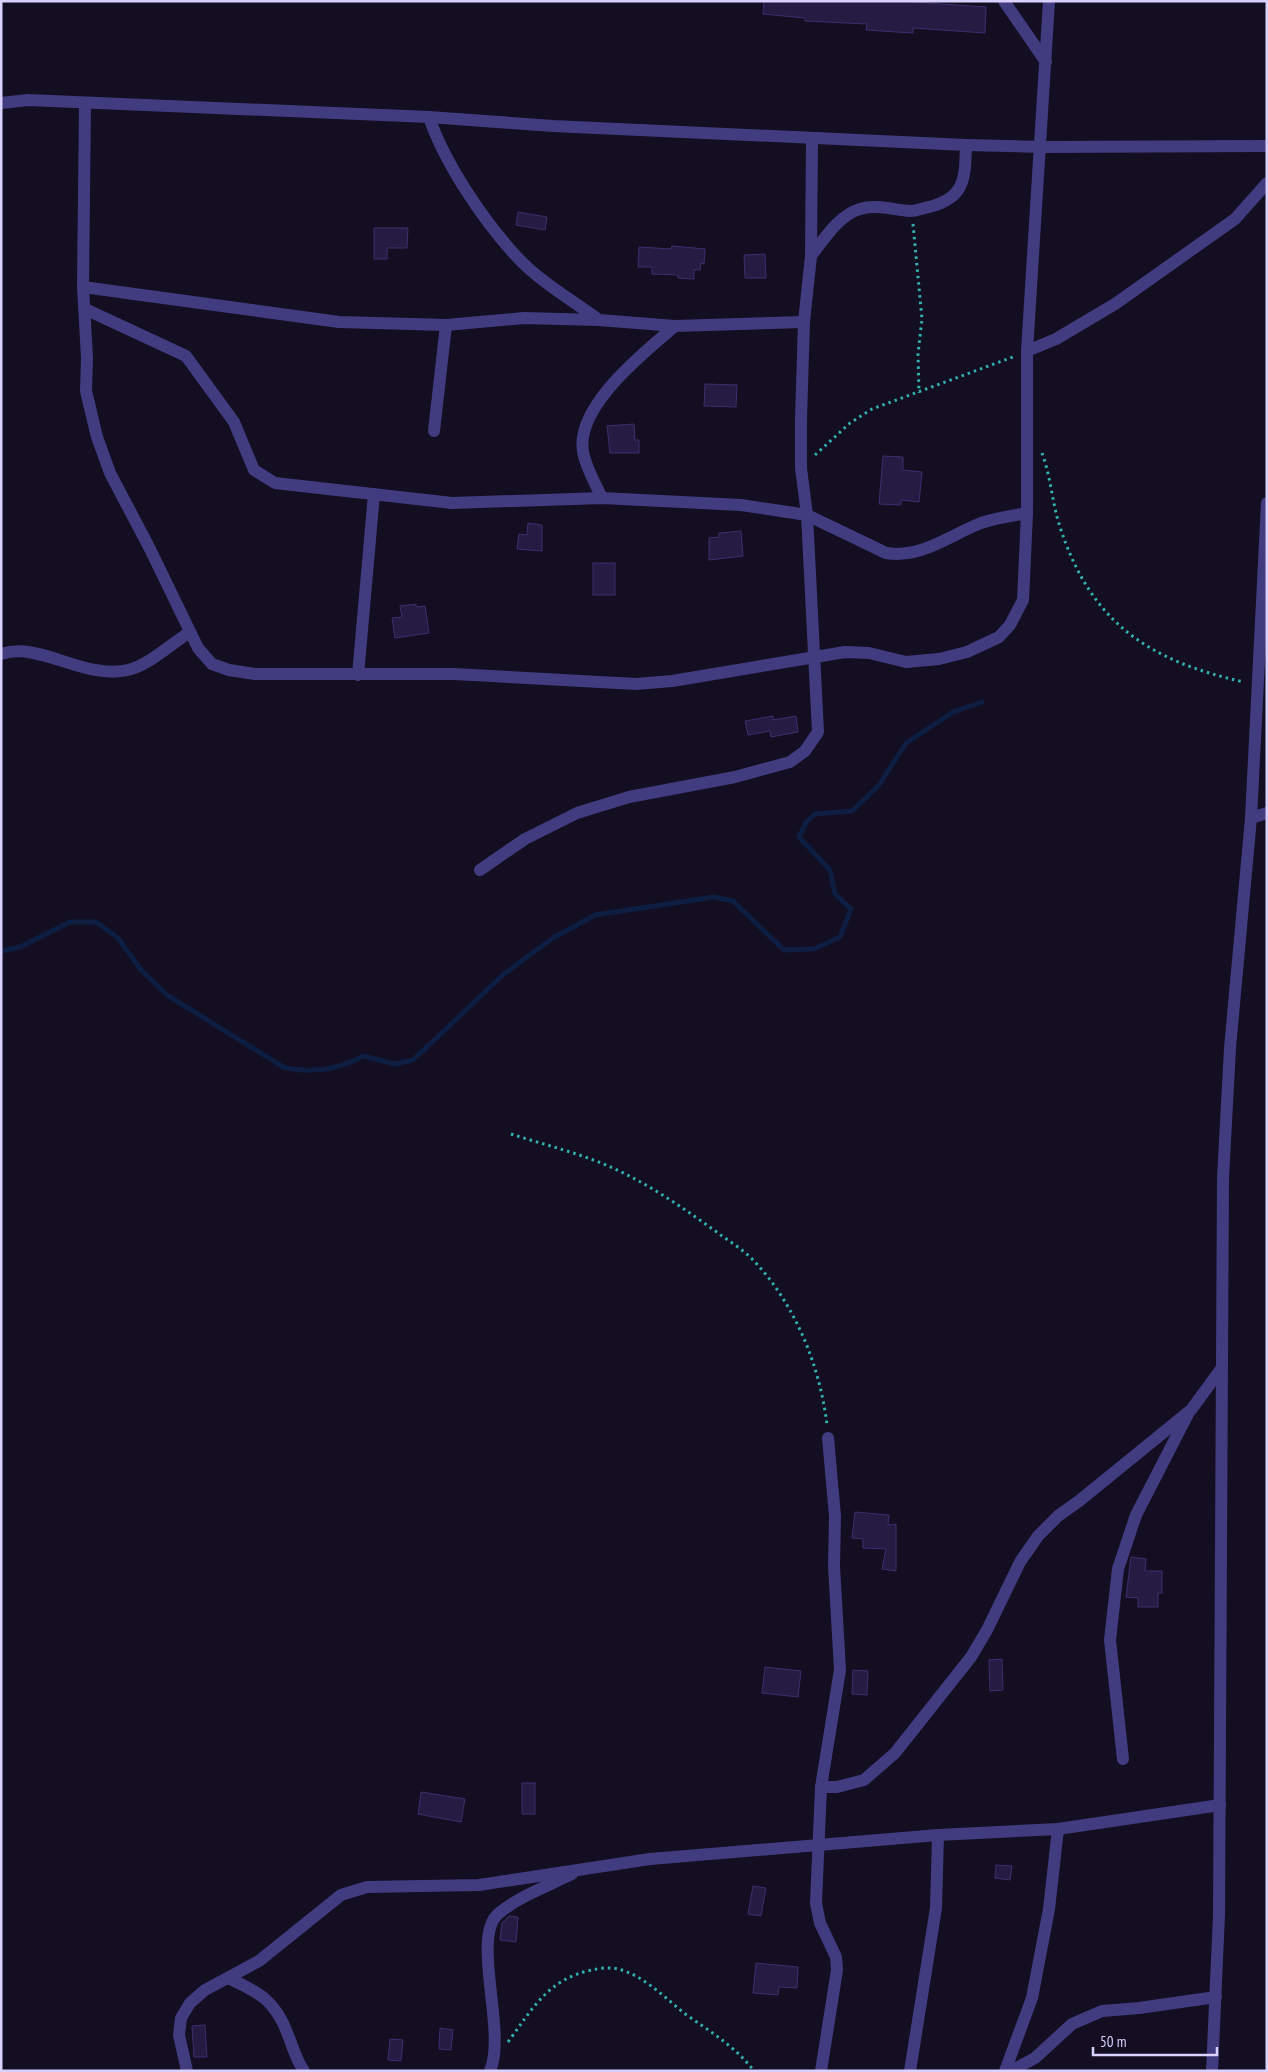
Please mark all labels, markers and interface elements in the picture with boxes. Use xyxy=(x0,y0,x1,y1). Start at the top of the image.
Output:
scale bar xyxy=(1093,2024,1217,2056)
text: 50 m xyxy=(1100,2032,1126,2051)

